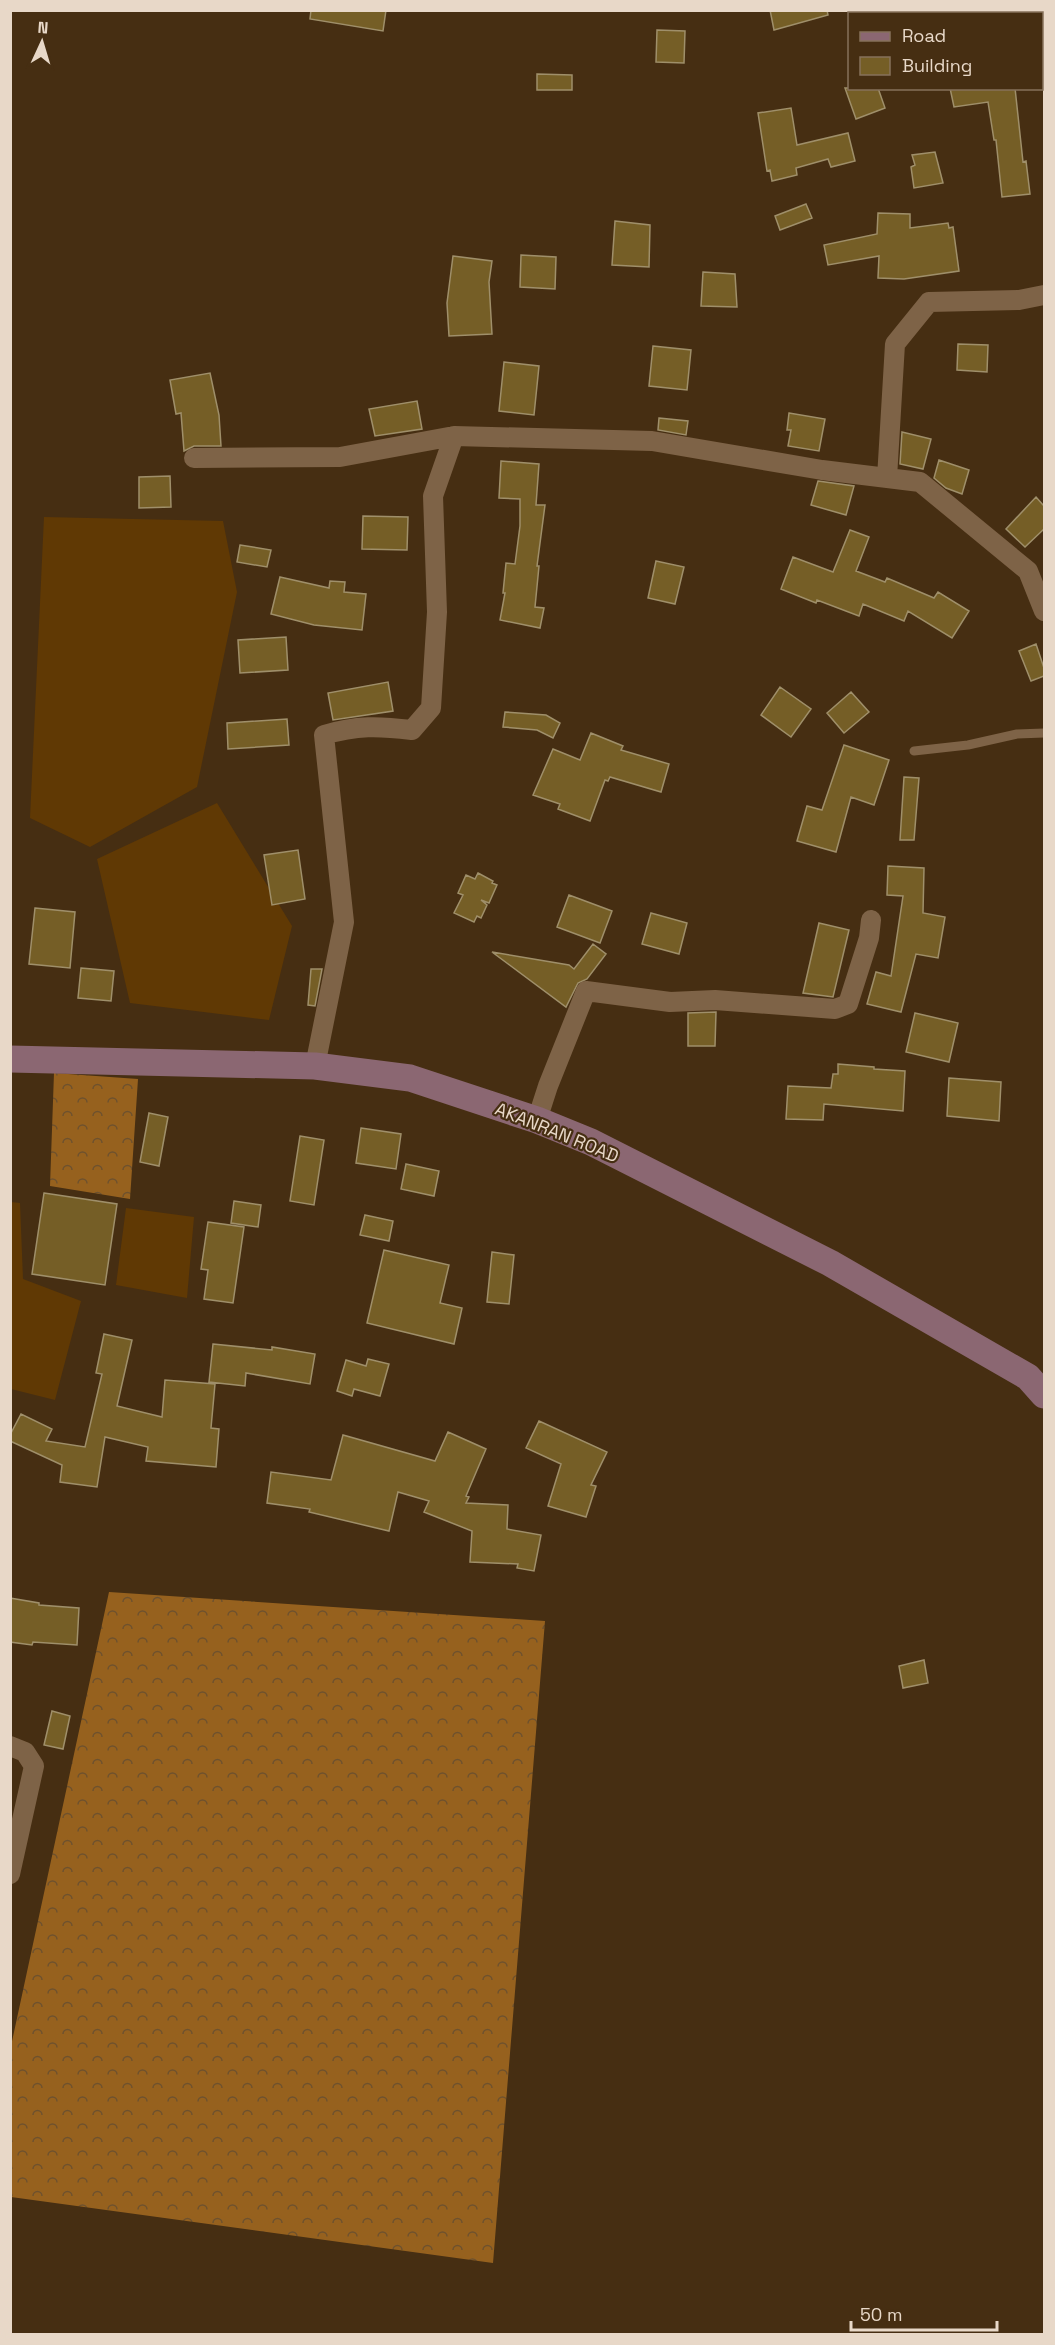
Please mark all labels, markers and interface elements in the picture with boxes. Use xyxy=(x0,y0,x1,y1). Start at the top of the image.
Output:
north arrow xyxy=(12,12,72,72)
legend xyxy=(848,12,1043,90)
text: N xyxy=(37,17,49,38)
text: Road xyxy=(902,24,946,47)
text: Building xyxy=(902,54,972,77)
street label: AKANRAN ROAD xyxy=(492,1097,622,1167)
scale bar xyxy=(851,2294,996,2332)
text: 50 m xyxy=(860,2303,902,2326)

